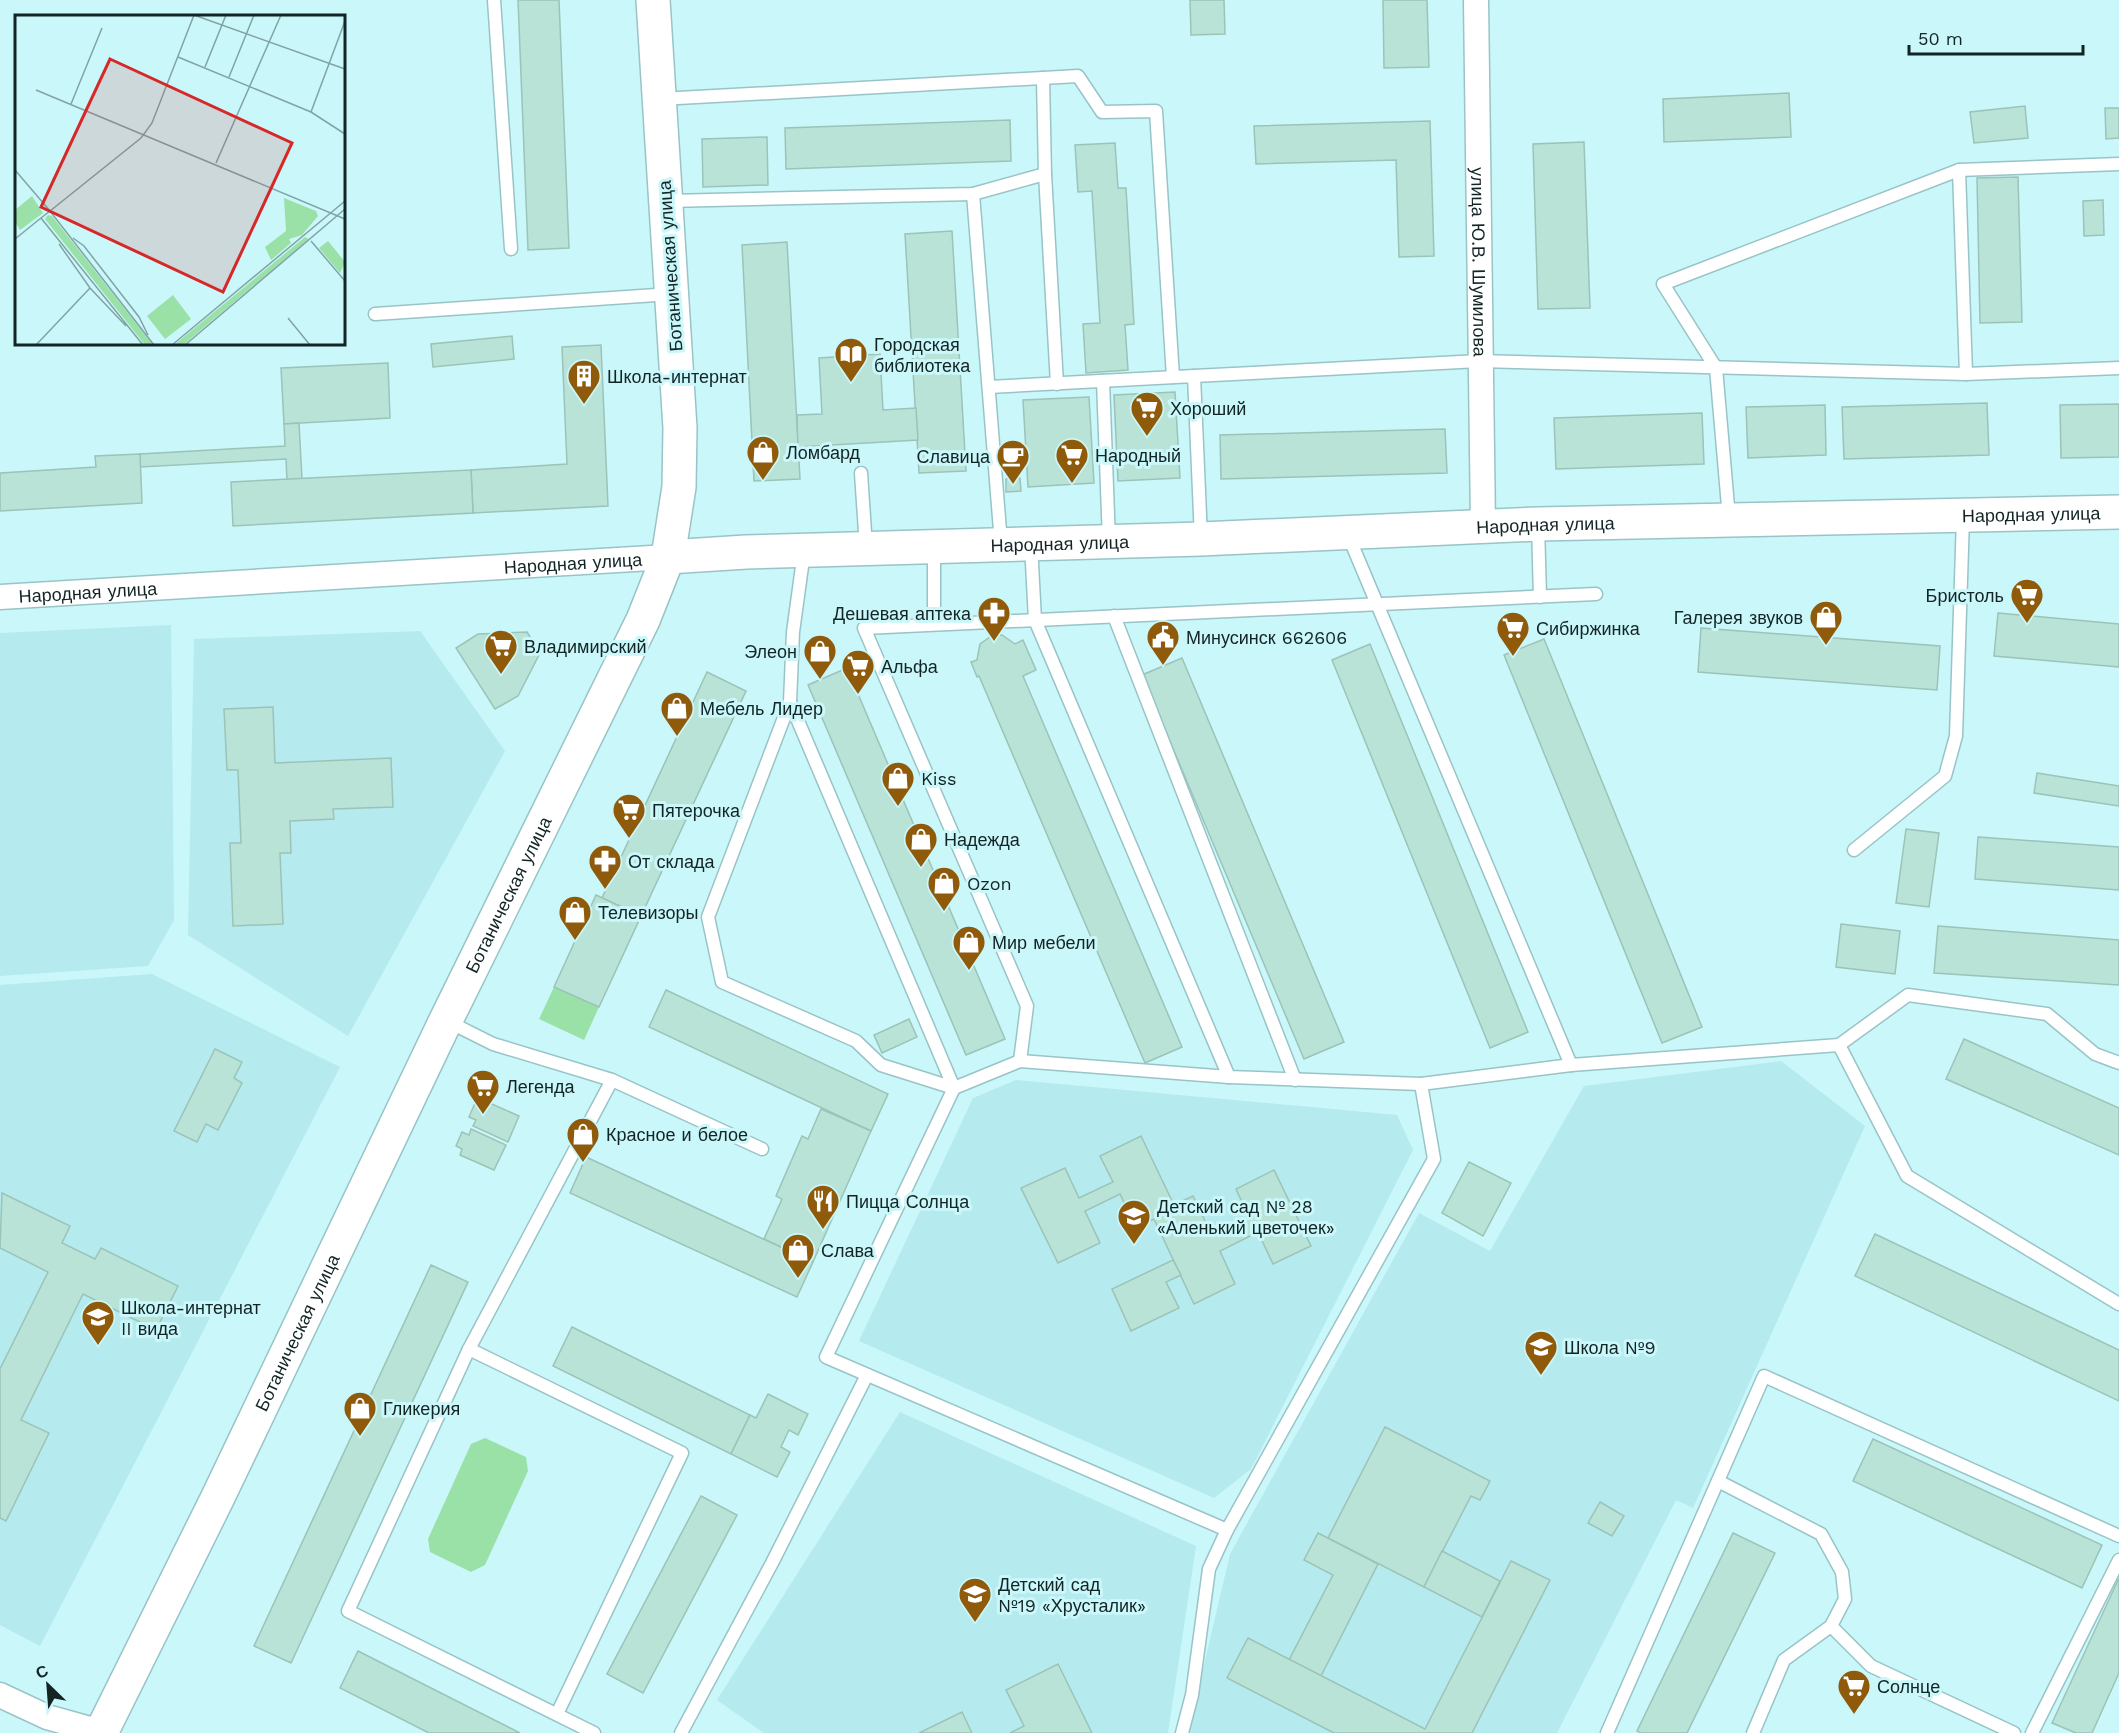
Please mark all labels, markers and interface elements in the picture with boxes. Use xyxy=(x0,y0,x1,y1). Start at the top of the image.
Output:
inset map xyxy=(15,15,345,345)
scale bar xyxy=(1909,18,2083,56)
text: 50 m xyxy=(1918,28,1963,49)
street label: улица Ю.В. Шумилова xyxy=(1468,167,1491,358)
street label: Ботаническая улица xyxy=(653,179,686,352)
place label: Городская библиотека xyxy=(874,334,971,376)
library icon: Городская библиотека xyxy=(833,336,869,383)
building icon: Школа-интернат xyxy=(566,358,602,405)
place label: Школа-интернат xyxy=(607,366,747,387)
supermarket icon: Хороший xyxy=(1129,390,1165,437)
place label: Хороший xyxy=(1170,398,1246,419)
shop icon: Ломбард xyxy=(745,434,781,481)
supermarket icon: Народный xyxy=(1054,437,1090,484)
cafe icon: Славица xyxy=(995,438,1031,485)
place label: Ломбард xyxy=(786,442,861,463)
place label: Народный xyxy=(1095,445,1181,466)
place label: Славица xyxy=(917,446,991,467)
street label: Народная улица xyxy=(1962,502,2102,526)
street label: Народная улица xyxy=(1476,512,1616,537)
street label: Народная улица xyxy=(990,531,1130,556)
street label: Народная улица xyxy=(503,548,644,577)
street label: Народная улица xyxy=(18,577,159,606)
supermarket icon: Бристоль xyxy=(2009,577,2045,624)
place label: Бристоль xyxy=(1926,585,2004,606)
pharmacy icon: Дешевая аптека xyxy=(976,595,1012,642)
shop icon: Галерея звуков xyxy=(1808,599,1844,646)
place label: Дешевая аптека xyxy=(833,603,972,624)
place label: Галерея звуков xyxy=(1674,607,1803,628)
supermarket icon: Сибиржинка xyxy=(1495,610,1531,657)
place label: Сибиржинка xyxy=(1536,618,1641,639)
public building icon: Минусинск 662606 xyxy=(1145,619,1181,666)
place label: Минусинск 662606 xyxy=(1186,627,1347,648)
supermarket icon: Владимирский xyxy=(483,628,519,675)
shop icon: Элеон xyxy=(802,633,838,680)
place label: Владимирский xyxy=(524,636,647,657)
place label: Элеон xyxy=(744,641,797,662)
supermarket icon: Альфа xyxy=(840,648,876,695)
place label: Альфа xyxy=(881,656,939,677)
shop icon: Мебель Лидер xyxy=(659,690,695,737)
place label: Мебель Лидер xyxy=(700,698,823,719)
shop icon: Kiss xyxy=(880,760,916,807)
place label: Kiss xyxy=(921,768,957,789)
supermarket icon: Пятерочка xyxy=(611,792,647,839)
place label: Пятерочка xyxy=(652,800,741,821)
street label: Ботаническая улица xyxy=(460,812,556,976)
shop icon: Надежда xyxy=(903,821,939,868)
place label: Надежда xyxy=(944,829,1021,850)
pharmacy icon: От склада xyxy=(587,843,623,890)
place label: От склада xyxy=(628,851,715,872)
shop icon: Ozon xyxy=(926,865,962,912)
place label: Ozon xyxy=(967,873,1012,894)
shop icon: Телевизоры xyxy=(557,894,593,941)
place label: Телевизоры xyxy=(598,902,699,923)
shop icon: Мир мебели xyxy=(951,924,987,971)
place label: Мир мебели xyxy=(992,932,1095,953)
supermarket icon: Легенда xyxy=(465,1068,501,1115)
place label: Легенда xyxy=(506,1076,575,1097)
shop icon: Красное и белое xyxy=(565,1116,601,1163)
place label: Красное и белое xyxy=(606,1124,748,1145)
restaurant icon: Пицца Солнца xyxy=(805,1183,841,1230)
place label: Пицца Солнца xyxy=(846,1191,970,1212)
place label: Детский сад № 28 «Аленький цветочек» xyxy=(1157,1196,1335,1238)
school or university icon: Детский сад № 28 «Аленький цветочек» xyxy=(1116,1198,1152,1245)
shop icon: Слава xyxy=(780,1232,816,1279)
place label: Слава xyxy=(821,1240,875,1261)
street label: Ботаническая улица xyxy=(250,1249,344,1414)
place label: Школа-интернат II вида xyxy=(121,1297,261,1339)
school or university icon: Школа-интернат II вида xyxy=(80,1299,116,1346)
school or university icon: Школа №9 xyxy=(1523,1329,1559,1376)
place label: Школа №9 xyxy=(1564,1337,1656,1358)
shop icon: Гликерия xyxy=(342,1390,378,1437)
place label: Гликерия xyxy=(383,1398,460,1419)
place label: Детский сад №19 «Хрусталик» xyxy=(998,1574,1146,1616)
school or university icon: Детский сад №19 «Хрусталик» xyxy=(957,1576,993,1623)
north arrow xyxy=(18,1655,78,1715)
text: С xyxy=(33,1661,52,1683)
supermarket icon: Солнце xyxy=(1836,1668,1872,1715)
place label: Солнце xyxy=(1877,1676,1940,1697)

